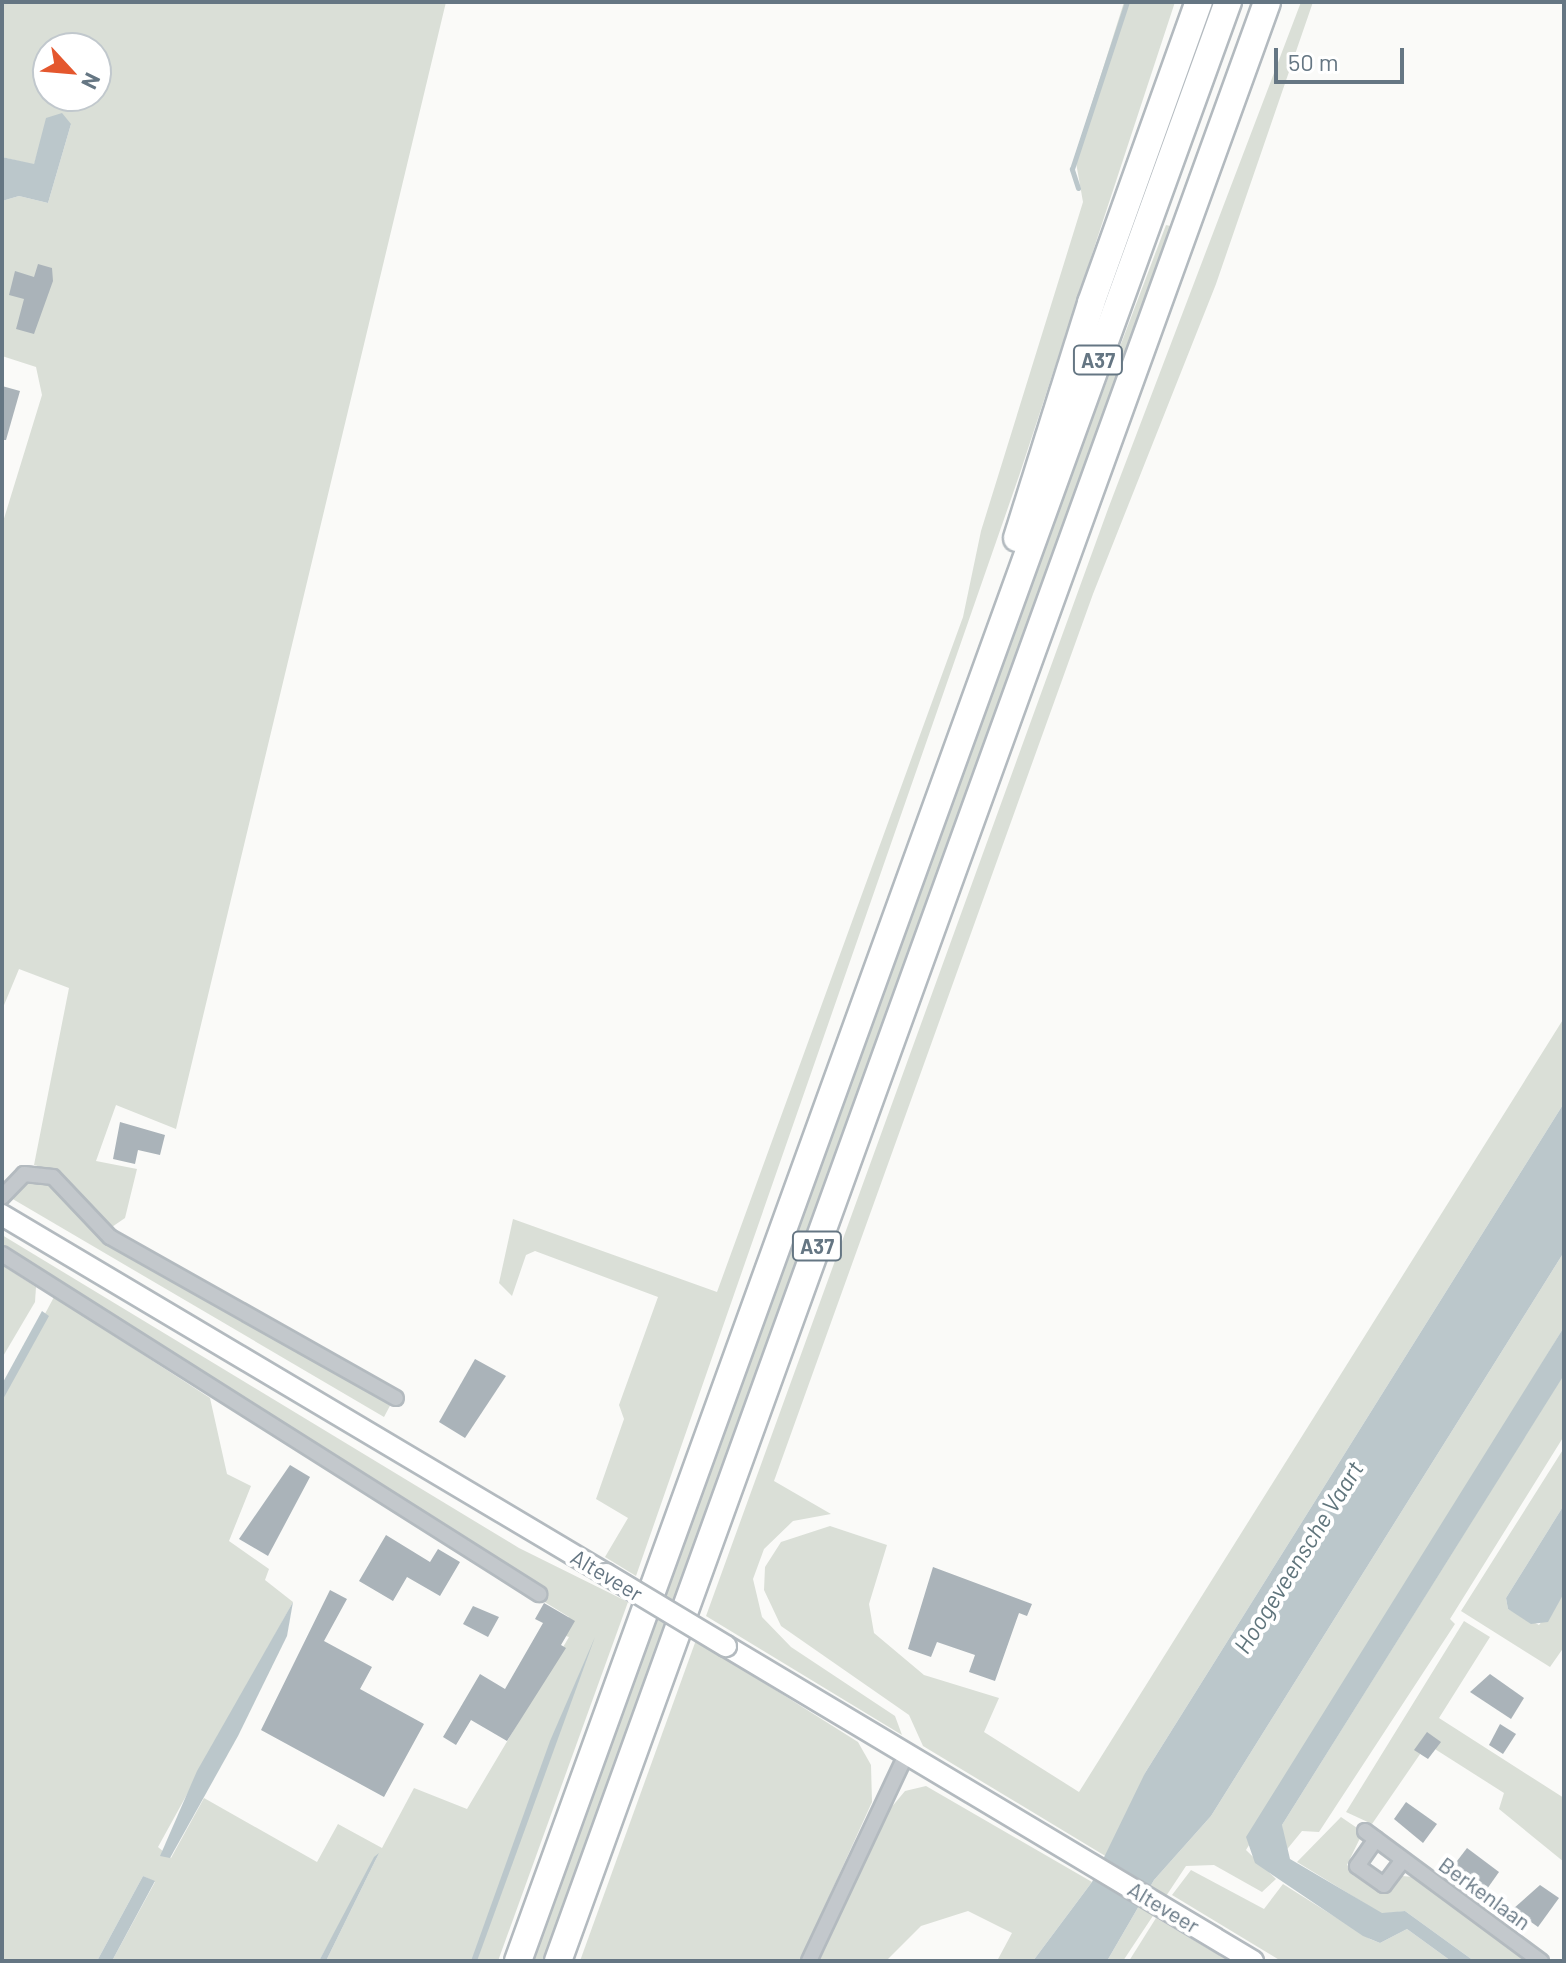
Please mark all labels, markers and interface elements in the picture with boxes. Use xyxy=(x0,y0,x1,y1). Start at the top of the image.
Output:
north arrow xyxy=(32,32,112,112)
scale bar xyxy=(1278,32,1408,82)
text: 50 m xyxy=(1288,47,1339,76)
text: N xyxy=(77,69,107,94)
road number: A37 xyxy=(1072,344,1124,376)
road number: A37 xyxy=(791,1230,843,1262)
water label: Hoogeveensche Vaart xyxy=(1227,1456,1369,1658)
street label: Alteveer xyxy=(566,1543,648,1607)
street label: Berkenlaan xyxy=(1434,1851,1536,1935)
street label: Alteveer xyxy=(1123,1875,1205,1939)

